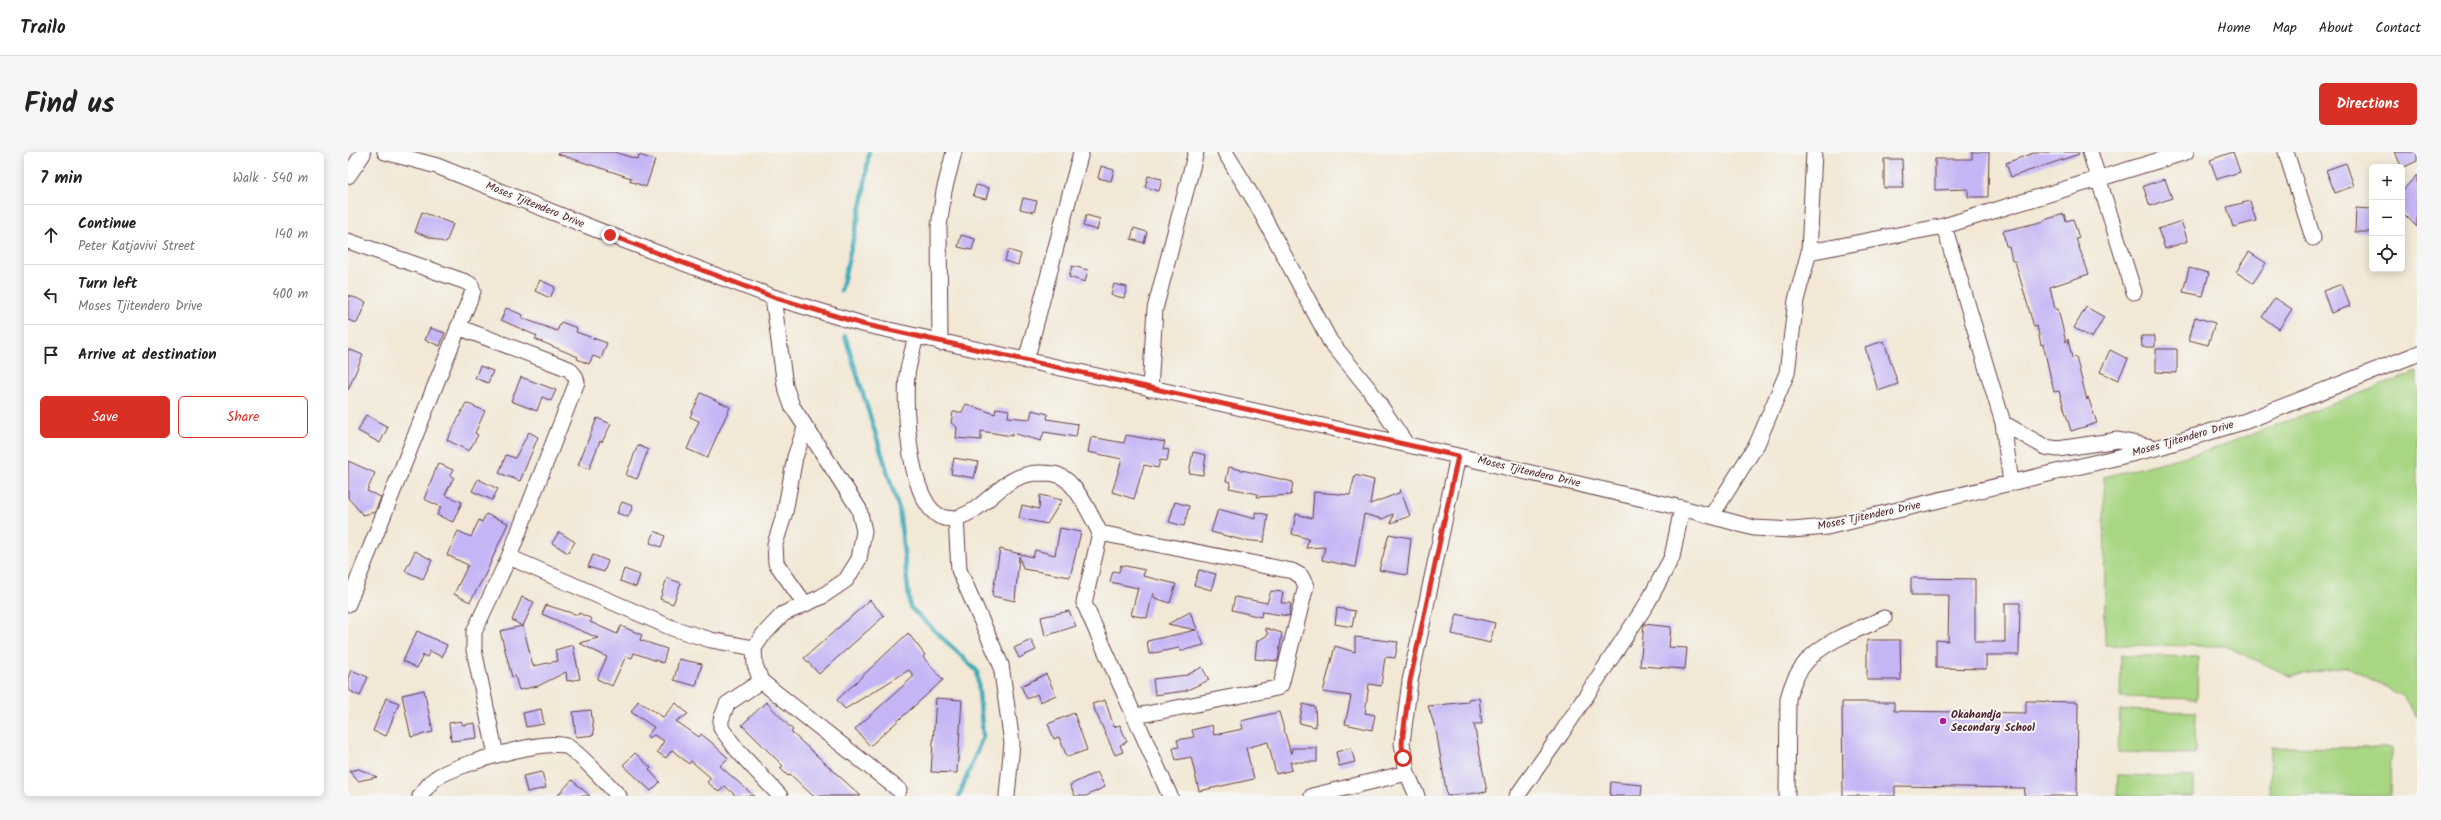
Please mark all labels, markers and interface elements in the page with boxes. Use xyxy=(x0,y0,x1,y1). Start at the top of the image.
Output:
text: Trailo xyxy=(20,13,66,43)
text: Home xyxy=(2217,17,2251,39)
text: Map xyxy=(2273,17,2297,39)
text: About xyxy=(2319,17,2353,39)
text: Contact xyxy=(2375,17,2421,39)
text: Find us xyxy=(24,82,115,127)
button: Directions xyxy=(2319,83,2417,125)
map controls xyxy=(2369,164,2405,272)
button: + xyxy=(2369,164,2405,200)
text: 7 min xyxy=(40,165,82,192)
text: Walk · 540 m xyxy=(233,168,308,189)
street label: Moses Tjitendero Drive xyxy=(483,177,587,233)
button: − xyxy=(2369,200,2405,236)
text: Continue xyxy=(78,212,136,236)
icon: ahead xyxy=(40,224,62,246)
text: 140 m xyxy=(275,224,308,245)
route end xyxy=(601,226,619,244)
text: Peter Katjavivi Street xyxy=(78,236,195,257)
button: locate xyxy=(2369,236,2405,272)
text: Turn left xyxy=(78,272,138,296)
icon: left xyxy=(40,284,62,306)
text: 400 m xyxy=(272,284,308,305)
text: Moses Tjitendero Drive xyxy=(78,296,202,317)
text: Arrive at destination xyxy=(78,343,217,367)
icon: arrive xyxy=(40,344,62,366)
button: Save xyxy=(40,396,170,438)
button: Share xyxy=(178,396,308,438)
street label: Moses Tjitendero Drive xyxy=(2130,416,2236,462)
street label: Moses Tjitendero Drive xyxy=(1476,451,1582,493)
street label: Moses Tjitendero Drive xyxy=(1816,496,1922,536)
place label: Okahandja Secondary School xyxy=(1951,706,2035,737)
marker: Okahandja Secondary School xyxy=(1938,716,1948,726)
route start xyxy=(1394,749,1412,767)

